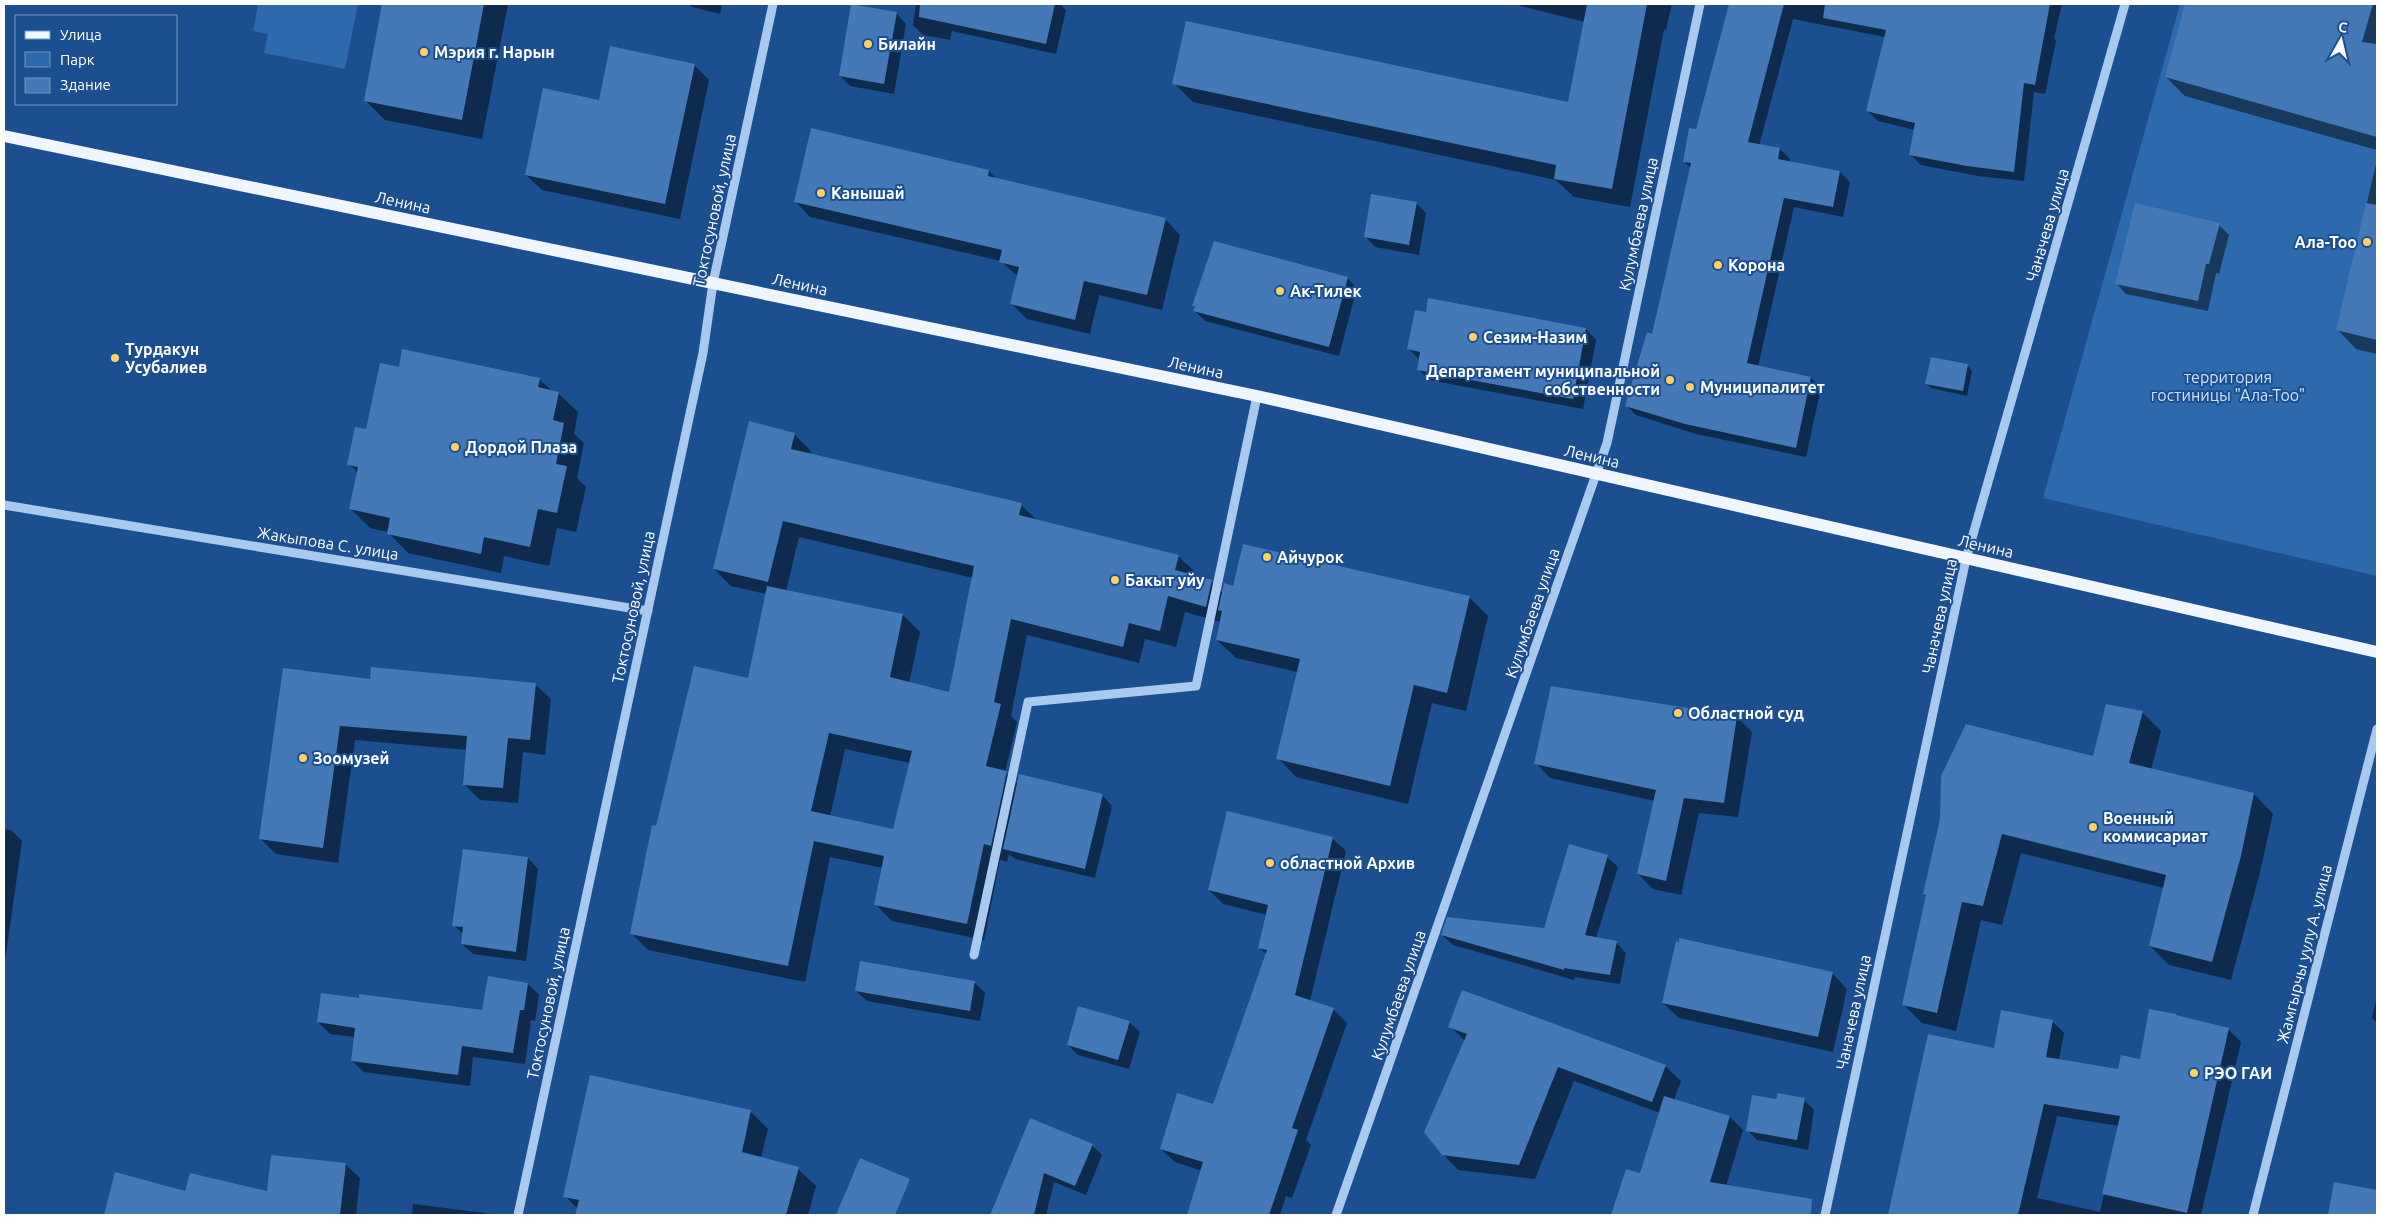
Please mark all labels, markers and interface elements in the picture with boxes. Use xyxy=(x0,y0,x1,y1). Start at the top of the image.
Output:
legend xyxy=(15,15,178,105)
north arrow xyxy=(2316,15,2366,65)
text: С xyxy=(2337,19,2348,36)
text: Улица xyxy=(60,26,102,43)
place label: Билайн xyxy=(878,35,936,53)
marker: Билайн xyxy=(862,38,874,50)
place label: Мэрия г. Нарын xyxy=(434,43,555,61)
marker: Мэрия г. Нарын xyxy=(418,46,430,58)
text: Парк xyxy=(60,51,95,68)
text: Здание xyxy=(60,76,111,93)
street label: Токтосуновой, улица xyxy=(689,132,739,288)
street label: Кулумбаева улица xyxy=(1615,156,1661,292)
street label: Чаначева улица xyxy=(2022,166,2072,284)
place label: Канышай xyxy=(831,184,905,202)
street label: Ленина xyxy=(374,187,432,217)
marker: Канышай xyxy=(815,187,827,199)
place label: Ала-Тоо xyxy=(2295,233,2357,251)
marker: Ала-Тоо xyxy=(2361,236,2373,248)
place label: Корона xyxy=(1728,256,1785,274)
marker: Корона xyxy=(1712,259,1724,271)
street label: Ленина xyxy=(771,269,829,299)
place label: Ак-Тилек xyxy=(1290,282,1362,300)
marker: Ак-Тилек xyxy=(1274,285,1286,297)
place label: Сезим-Назим xyxy=(1483,328,1587,346)
marker: Сезим-Назим xyxy=(1467,331,1479,343)
place label: Турдакун Усубалиев xyxy=(125,340,207,376)
marker: Турдакун Усубалиев xyxy=(109,352,121,364)
street label: Ленина xyxy=(1167,352,1225,382)
place label: Департамент муниципальной собственности xyxy=(1426,362,1660,398)
park label: территория гостиницы "Ала-Тоо" xyxy=(2151,368,2305,404)
marker: Департамент муниципальной собственности xyxy=(1664,374,1676,386)
place label: Муниципалитет xyxy=(1700,378,1825,396)
marker: Муниципалитет xyxy=(1684,381,1696,393)
place label: Дордой Плаза xyxy=(465,438,577,456)
marker: Дордой Плаза xyxy=(449,441,461,453)
street label: Ленина xyxy=(1563,441,1621,471)
street label: Жакыпова С. улица xyxy=(256,523,400,563)
street label: Токтосуновой, улица xyxy=(608,529,658,685)
street label: Ленина xyxy=(1957,531,2015,561)
street label: Кулумбаева улица xyxy=(1501,546,1563,680)
place label: Айчурок xyxy=(1277,548,1344,566)
marker: Айчурок xyxy=(1261,551,1273,563)
street label: Чаначева улица xyxy=(1918,557,1960,675)
place label: Бакыт уйу xyxy=(1125,571,1205,589)
marker: Бакыт уйу xyxy=(1109,574,1121,586)
place label: Областной суд xyxy=(1688,704,1804,722)
marker: Областной суд xyxy=(1672,707,1684,719)
place label: Зоомузей xyxy=(313,749,389,767)
marker: Зоомузей xyxy=(297,752,309,764)
place label: Военный коммисариат xyxy=(2103,809,2208,845)
marker: Военный коммисариат xyxy=(2087,821,2099,833)
place label: областной Архив xyxy=(1280,854,1415,872)
marker: областной Архив xyxy=(1264,857,1276,869)
street label: Жамгырчы уулу А. улица xyxy=(2273,863,2335,1045)
street label: Токтосуновой, улица xyxy=(523,925,573,1081)
street label: Кулумбаева улица xyxy=(1367,928,1429,1062)
street label: Чаначева улица xyxy=(1832,953,1874,1071)
place label: РЭО ГАИ xyxy=(2204,1064,2272,1082)
marker: РЭО ГАИ xyxy=(2188,1067,2200,1079)

